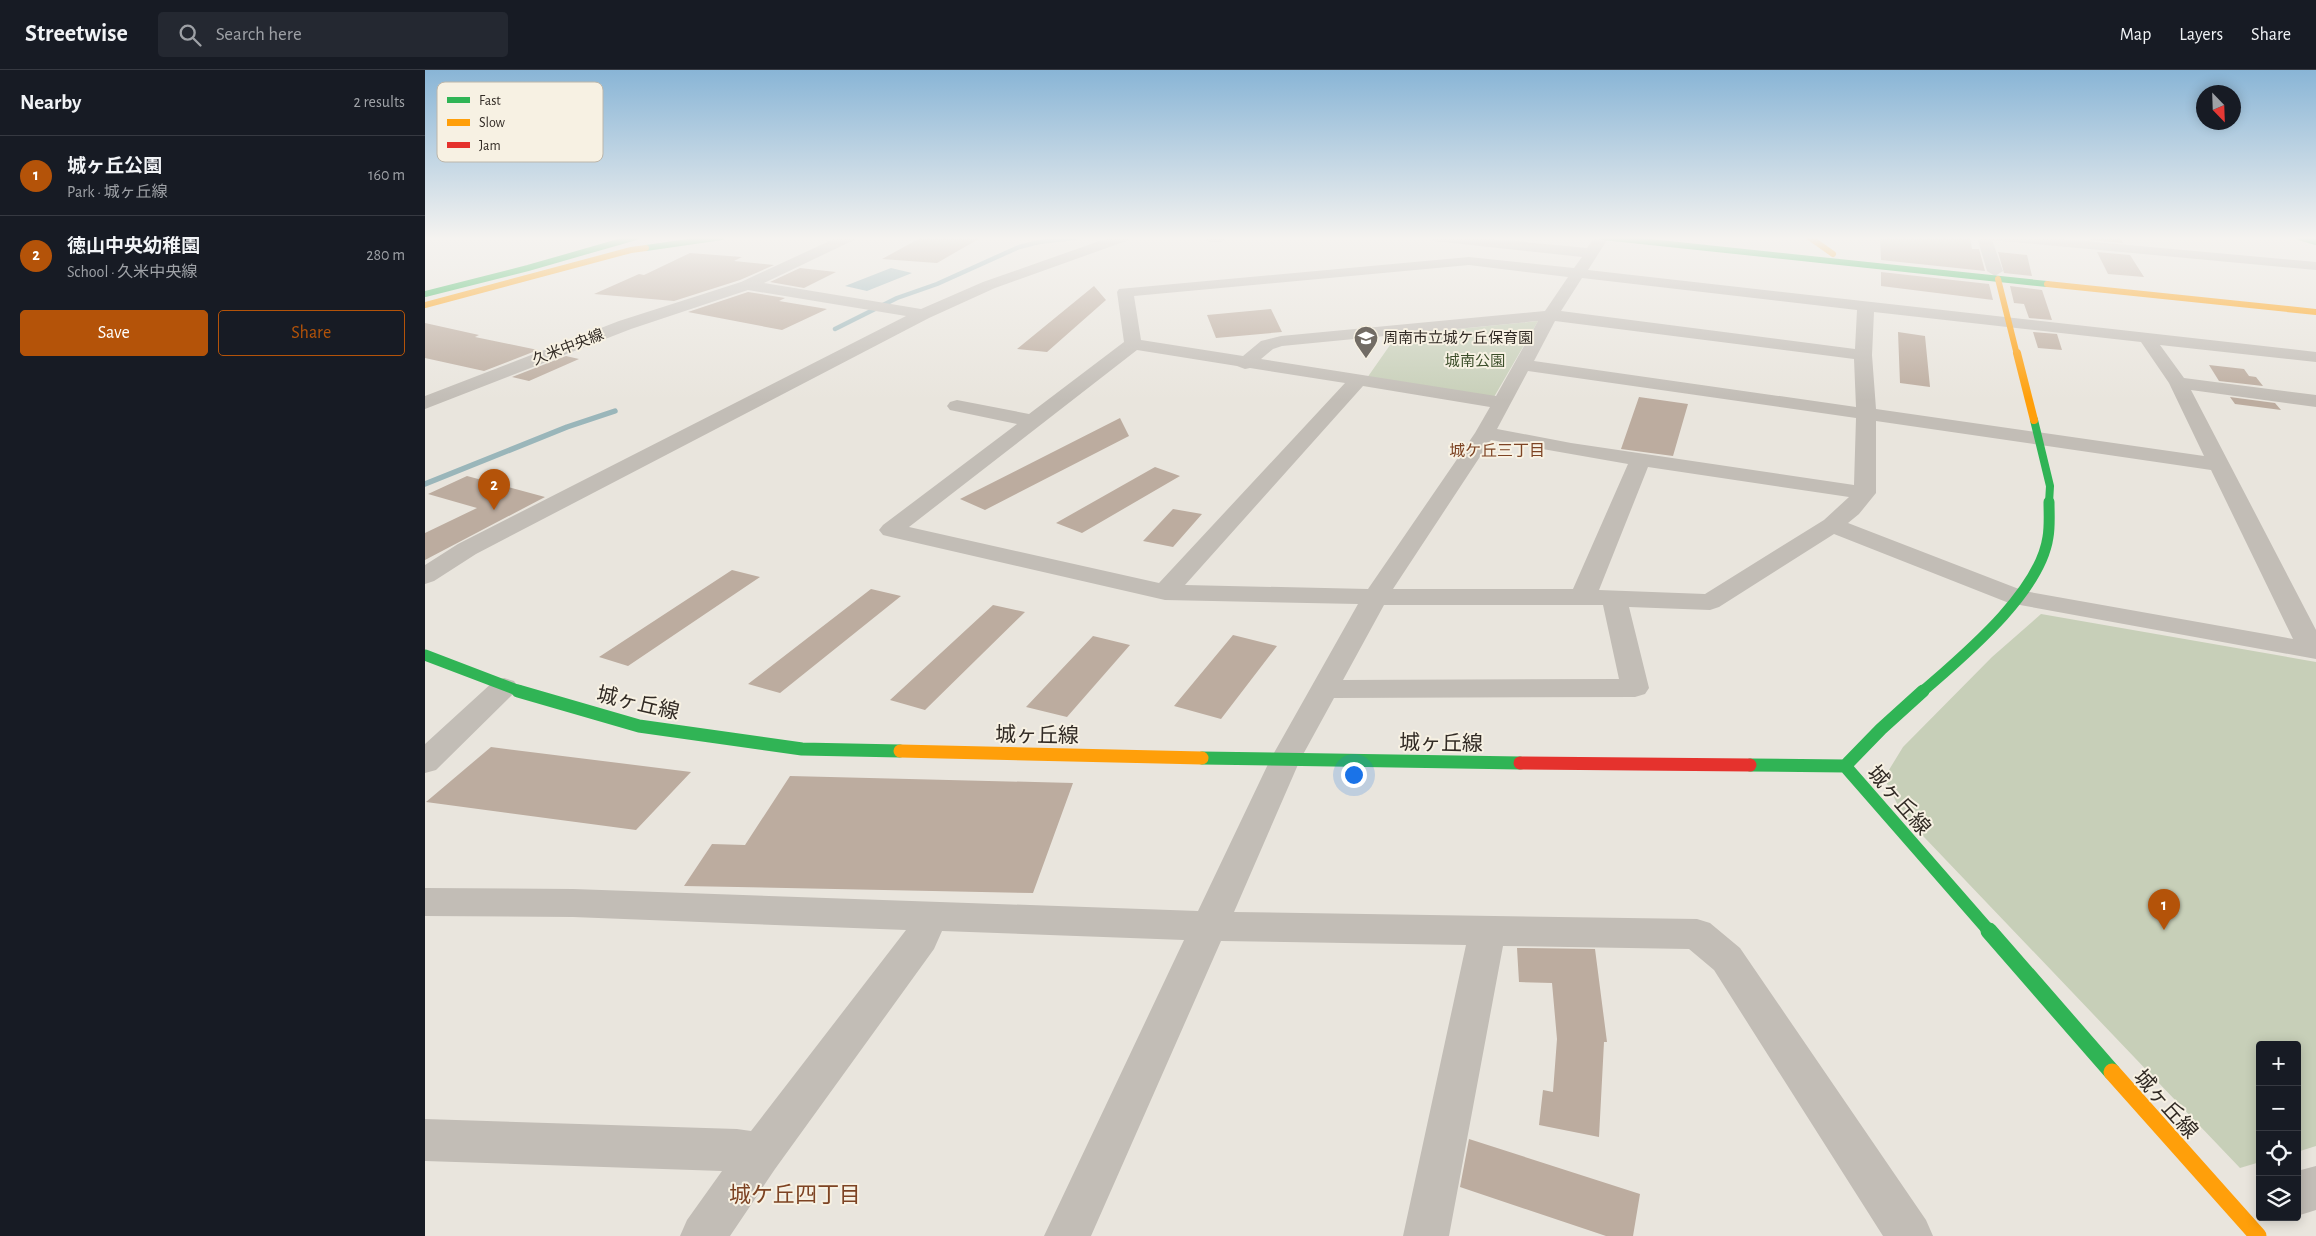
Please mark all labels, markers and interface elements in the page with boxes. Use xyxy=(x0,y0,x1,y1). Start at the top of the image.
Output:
search box xyxy=(158,12,508,57)
icon: search xyxy=(176,21,204,49)
text: Streetwise xyxy=(25,22,128,46)
text: Search here xyxy=(216,25,302,44)
text: Map xyxy=(2120,26,2151,44)
text: Layers xyxy=(2179,26,2223,44)
text: Share xyxy=(2251,26,2291,44)
legend xyxy=(437,82,603,162)
north arrow xyxy=(2196,85,2241,130)
text: Nearby xyxy=(20,92,81,113)
text: 2 results xyxy=(353,94,405,110)
text: Fast xyxy=(479,94,501,108)
text: Slow xyxy=(479,116,506,130)
text: Jam xyxy=(479,139,501,153)
text: 城ヶ丘公園 xyxy=(67,157,162,176)
text: 1 xyxy=(33,167,39,183)
text: 160 m xyxy=(368,167,405,183)
text: Park · 城ヶ丘線 xyxy=(67,184,168,200)
text: 徳山中央幼稚園 xyxy=(67,237,200,256)
text: 2 xyxy=(32,247,40,263)
text: 280 m xyxy=(366,247,405,263)
text: School · 久米中央線 xyxy=(67,264,197,280)
button: Save xyxy=(20,310,208,356)
button: Share xyxy=(218,310,405,356)
school or university icon: 周南市立城ケ丘保育園 xyxy=(1353,325,1379,359)
street label: 久米中央線 xyxy=(530,326,606,368)
place label: 周南市立城ケ丘保育園 xyxy=(1383,330,1533,346)
park label: 城南公園 xyxy=(1445,353,1505,369)
district label: 城ケ丘三丁目 xyxy=(1449,442,1545,459)
pin: 2 xyxy=(478,469,510,510)
street label: 城ヶ丘線 xyxy=(595,683,681,723)
street label: 城ヶ丘線 xyxy=(995,723,1079,747)
street label: 城ヶ丘線 xyxy=(1399,731,1483,755)
street label: 城ヶ丘線 xyxy=(1863,761,1935,839)
your location xyxy=(1341,762,1367,788)
pin: 1 xyxy=(2148,889,2180,930)
map controls xyxy=(2256,1041,2301,1221)
button: + xyxy=(2256,1041,2301,1086)
street label: 城ヶ丘線 xyxy=(2130,1065,2202,1143)
button: − xyxy=(2256,1086,2301,1131)
button: locate xyxy=(2256,1131,2301,1176)
button: layers xyxy=(2256,1176,2301,1221)
district label: 城ケ丘四丁目 xyxy=(729,1183,861,1206)

